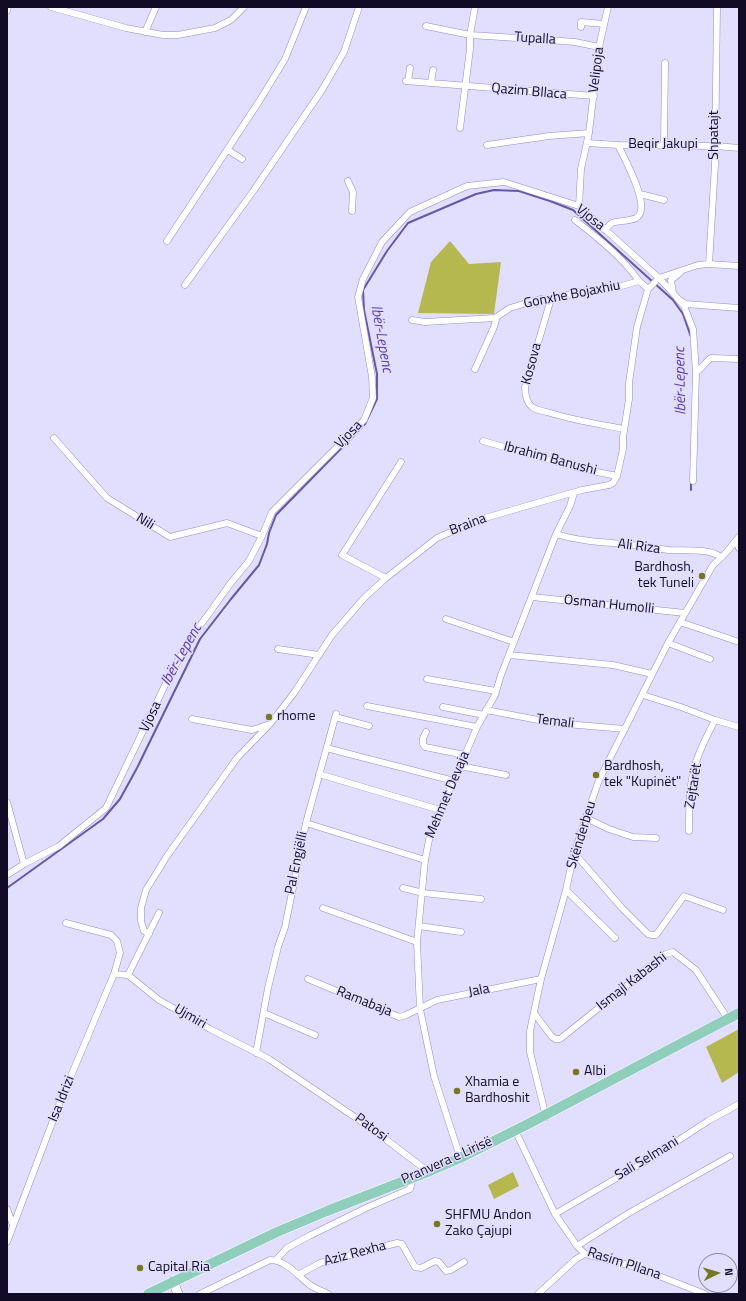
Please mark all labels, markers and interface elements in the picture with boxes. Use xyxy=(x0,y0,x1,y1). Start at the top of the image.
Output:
street label: Tupalla xyxy=(514,29,556,49)
street label: Velipoja xyxy=(586,46,608,94)
street label: Qazim Bllaca xyxy=(491,80,567,104)
street label: Shpatajt xyxy=(707,110,723,160)
street label: Beqir Jakupi xyxy=(628,137,698,153)
street label: Vjosa xyxy=(572,201,608,235)
street label: Gonxhe Bojaxhiu xyxy=(522,277,622,313)
water label: Ibër-Lepenc xyxy=(366,304,396,374)
street label: Kosova xyxy=(518,341,546,387)
water label: Ibër-Lepenc xyxy=(671,347,691,415)
street label: Vjosa xyxy=(332,418,366,452)
street label: Ibrahim Banushi xyxy=(502,438,598,480)
street label: Nili xyxy=(133,510,157,534)
street label: Braina xyxy=(447,510,489,540)
street label: Ali Riza xyxy=(617,536,661,558)
place label: Bardhosh, tek Tuneli xyxy=(634,560,694,592)
marker: Bardhosh, tek Tuneli xyxy=(697,571,707,581)
street label: Osman Humolli xyxy=(563,592,655,618)
water label: Ibër-Lepenc xyxy=(158,621,206,689)
street label: Vjosa xyxy=(137,699,165,735)
place label: rhome xyxy=(277,709,316,725)
street label: Temali xyxy=(535,711,575,733)
marker: rhome xyxy=(264,712,274,722)
street label: Mehmet Devaja xyxy=(422,749,474,841)
place label: Bardhosh, tek "Kupinët" xyxy=(604,759,681,792)
street label: Zejtarët xyxy=(682,762,706,810)
marker: Bardhosh, tek "Kupinët" xyxy=(591,770,601,780)
street label: Skënderbeu xyxy=(564,799,600,871)
street label: Pal Engjëlli xyxy=(282,830,312,896)
street label: Ismajl Kabashi xyxy=(594,949,670,1015)
street label: Jala xyxy=(467,981,491,1001)
street label: Ramabaja xyxy=(334,983,394,1021)
street label: Ujmiri xyxy=(171,1001,209,1033)
place label: Albi xyxy=(584,1064,606,1080)
marker: Albi xyxy=(571,1067,581,1077)
street label: Isa Idrizi xyxy=(45,1074,79,1124)
place label: Xhamia e Bardhoshit xyxy=(465,1075,530,1108)
marker: Xhamia e Bardhoshit xyxy=(452,1086,462,1096)
street label: Patosi xyxy=(351,1110,391,1146)
street label: Pranvera e Lirisë xyxy=(399,1133,495,1189)
street label: Sali Selmani xyxy=(612,1133,682,1185)
place label: SHFMU Andon Zako Çajupi xyxy=(445,1208,531,1240)
marker: SHFMU Andon Zako Çajupi xyxy=(432,1219,442,1229)
street label: Aziz Rexha xyxy=(322,1238,388,1270)
street label: Rasim Pllana xyxy=(585,1244,663,1284)
north arrow xyxy=(698,1253,738,1293)
place label: Capital Ria xyxy=(148,1260,210,1276)
marker: Capital Ria xyxy=(135,1263,145,1273)
text: N xyxy=(721,1268,737,1277)

